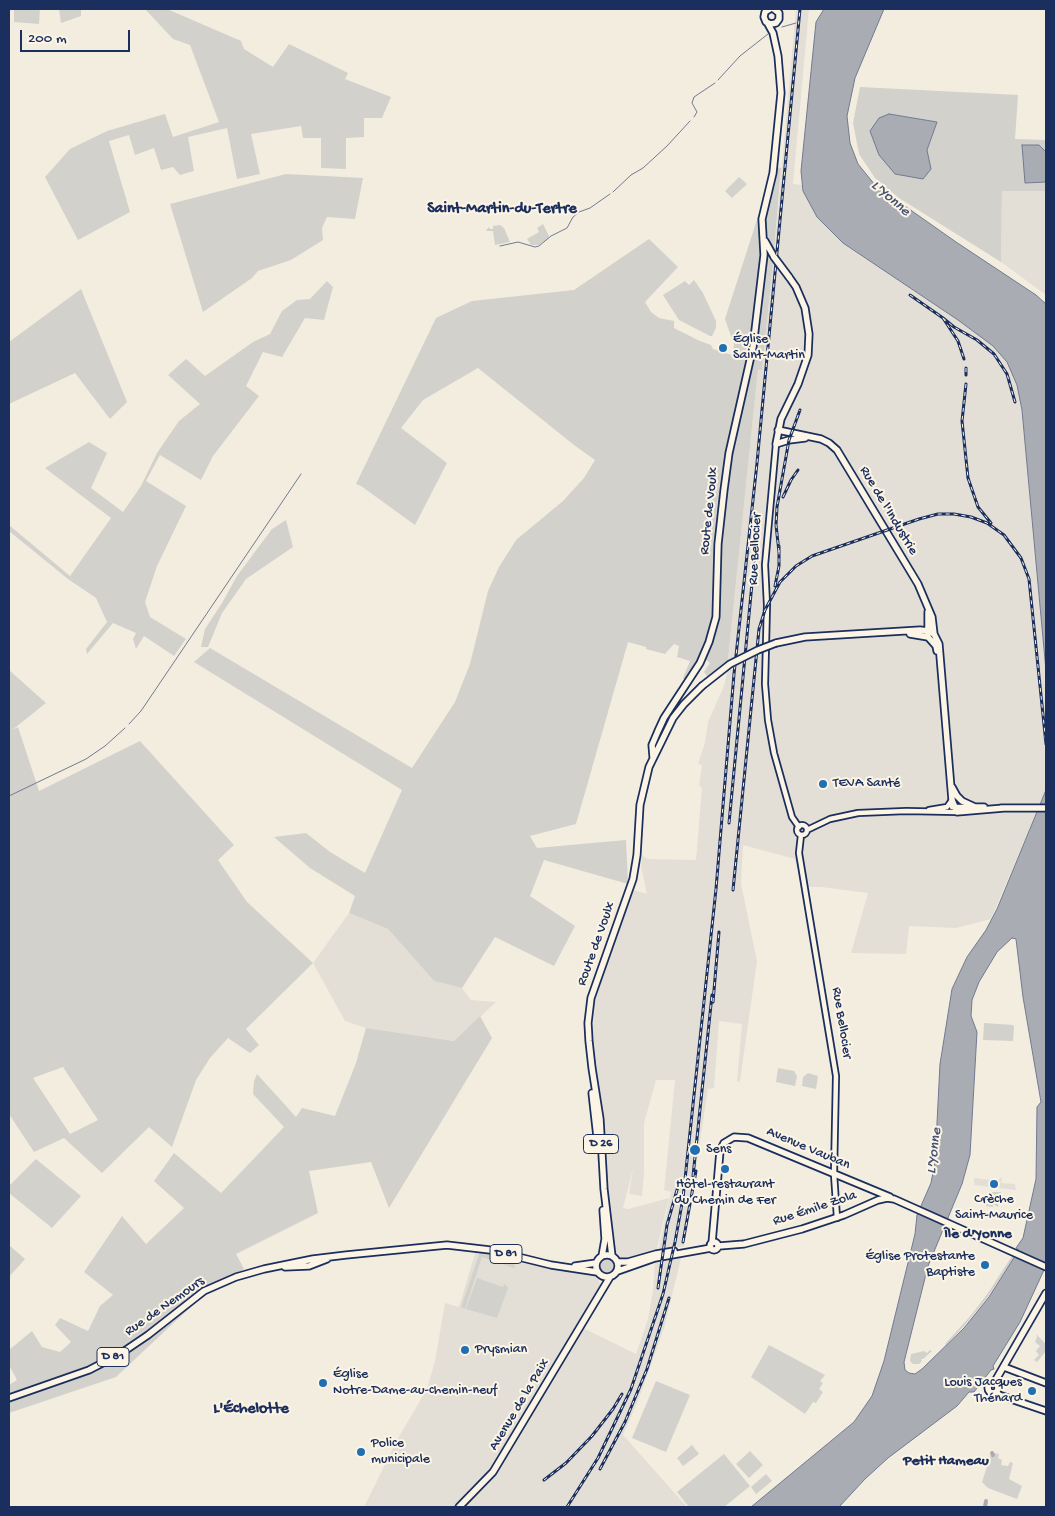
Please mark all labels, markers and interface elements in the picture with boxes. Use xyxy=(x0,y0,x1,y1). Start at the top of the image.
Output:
scale bar xyxy=(22,20,132,52)
text: 200 m xyxy=(28,30,67,48)
water label: L'Yonne xyxy=(867,177,913,221)
district label: Saint-Martin-du-Tertre xyxy=(427,200,577,220)
place label: Église Saint-Martin xyxy=(733,332,805,364)
marker: Église Saint-Martin xyxy=(717,342,729,354)
street label: Rue de l'Industrie xyxy=(855,464,921,558)
street label: Route de Voulx xyxy=(697,466,723,556)
street label: Rue Bellocier xyxy=(746,512,766,586)
place label: TEVA Santé xyxy=(833,776,900,792)
marker: TEVA Santé xyxy=(817,778,829,790)
street label: Route de Voulx xyxy=(574,900,620,988)
street label: Rue Bellocier xyxy=(827,986,855,1060)
street label: Avenue Vauban xyxy=(764,1124,852,1174)
water label: L'Yonne xyxy=(923,1127,947,1175)
road number: D 26 xyxy=(584,1134,618,1154)
place label: Sens xyxy=(706,1142,732,1158)
marker: Sens xyxy=(688,1143,702,1157)
marker: Hôtel-restaurant du Chemin de Fer xyxy=(719,1163,731,1175)
place label: Hôtel-restaurant du Chemin de Fer xyxy=(674,1177,776,1210)
marker: Crèche Saint-Maurice xyxy=(988,1178,1000,1190)
street label: Rue Émile Zola xyxy=(771,1188,859,1230)
place label: Crèche Saint-Maurice xyxy=(955,1192,1033,1224)
district label: Île d'Yonne xyxy=(944,1226,1012,1244)
road number: D 81 xyxy=(490,1244,522,1264)
place label: Église Protestante Baptiste xyxy=(865,1249,975,1282)
marker: Église Protestante Baptiste xyxy=(979,1259,991,1271)
street label: Rue de Nemours xyxy=(122,1273,208,1341)
place label: Prysmian xyxy=(475,1342,527,1358)
marker: Prysmian xyxy=(459,1344,471,1356)
road number: D 81 xyxy=(97,1348,129,1366)
street label: Avenue de la Paix xyxy=(486,1356,554,1454)
place label: Église Notre-Dame-au-chemin-neuf xyxy=(333,1367,497,1400)
place label: Louis Jacques Thénard xyxy=(944,1375,1022,1408)
marker: Église Notre-Dame-au-chemin-neuf xyxy=(317,1377,329,1389)
marker: Louis Jacques Thénard xyxy=(1026,1385,1038,1397)
district label: L'Échelotte xyxy=(213,1400,289,1420)
place label: Police municipale xyxy=(371,1436,430,1468)
marker: Police municipale xyxy=(355,1446,367,1458)
district label: Petit Hameau xyxy=(903,1453,989,1471)

